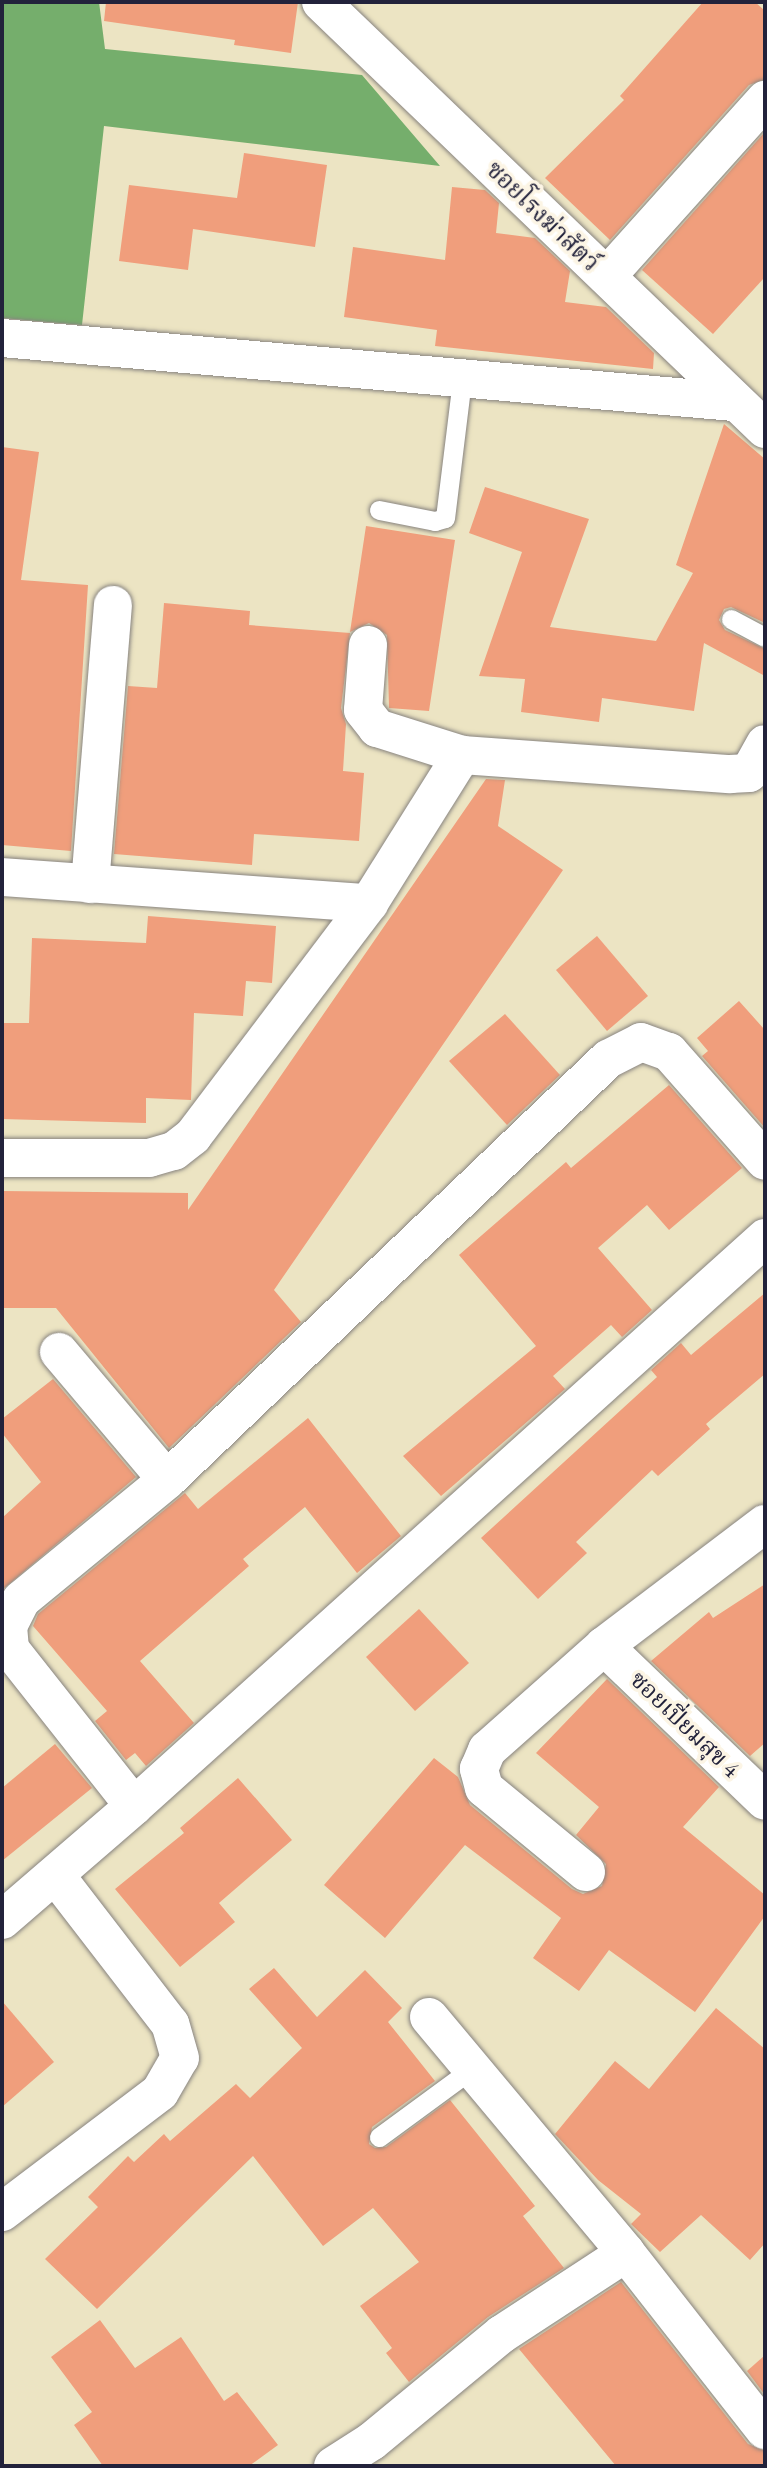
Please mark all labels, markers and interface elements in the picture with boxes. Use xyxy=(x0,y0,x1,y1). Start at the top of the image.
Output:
street label: ซอยโรงฆ่าสัตว์ xyxy=(481,155,605,277)
street label: ซอยเปี่ยมสุข 4 xyxy=(624,1665,746,1783)

